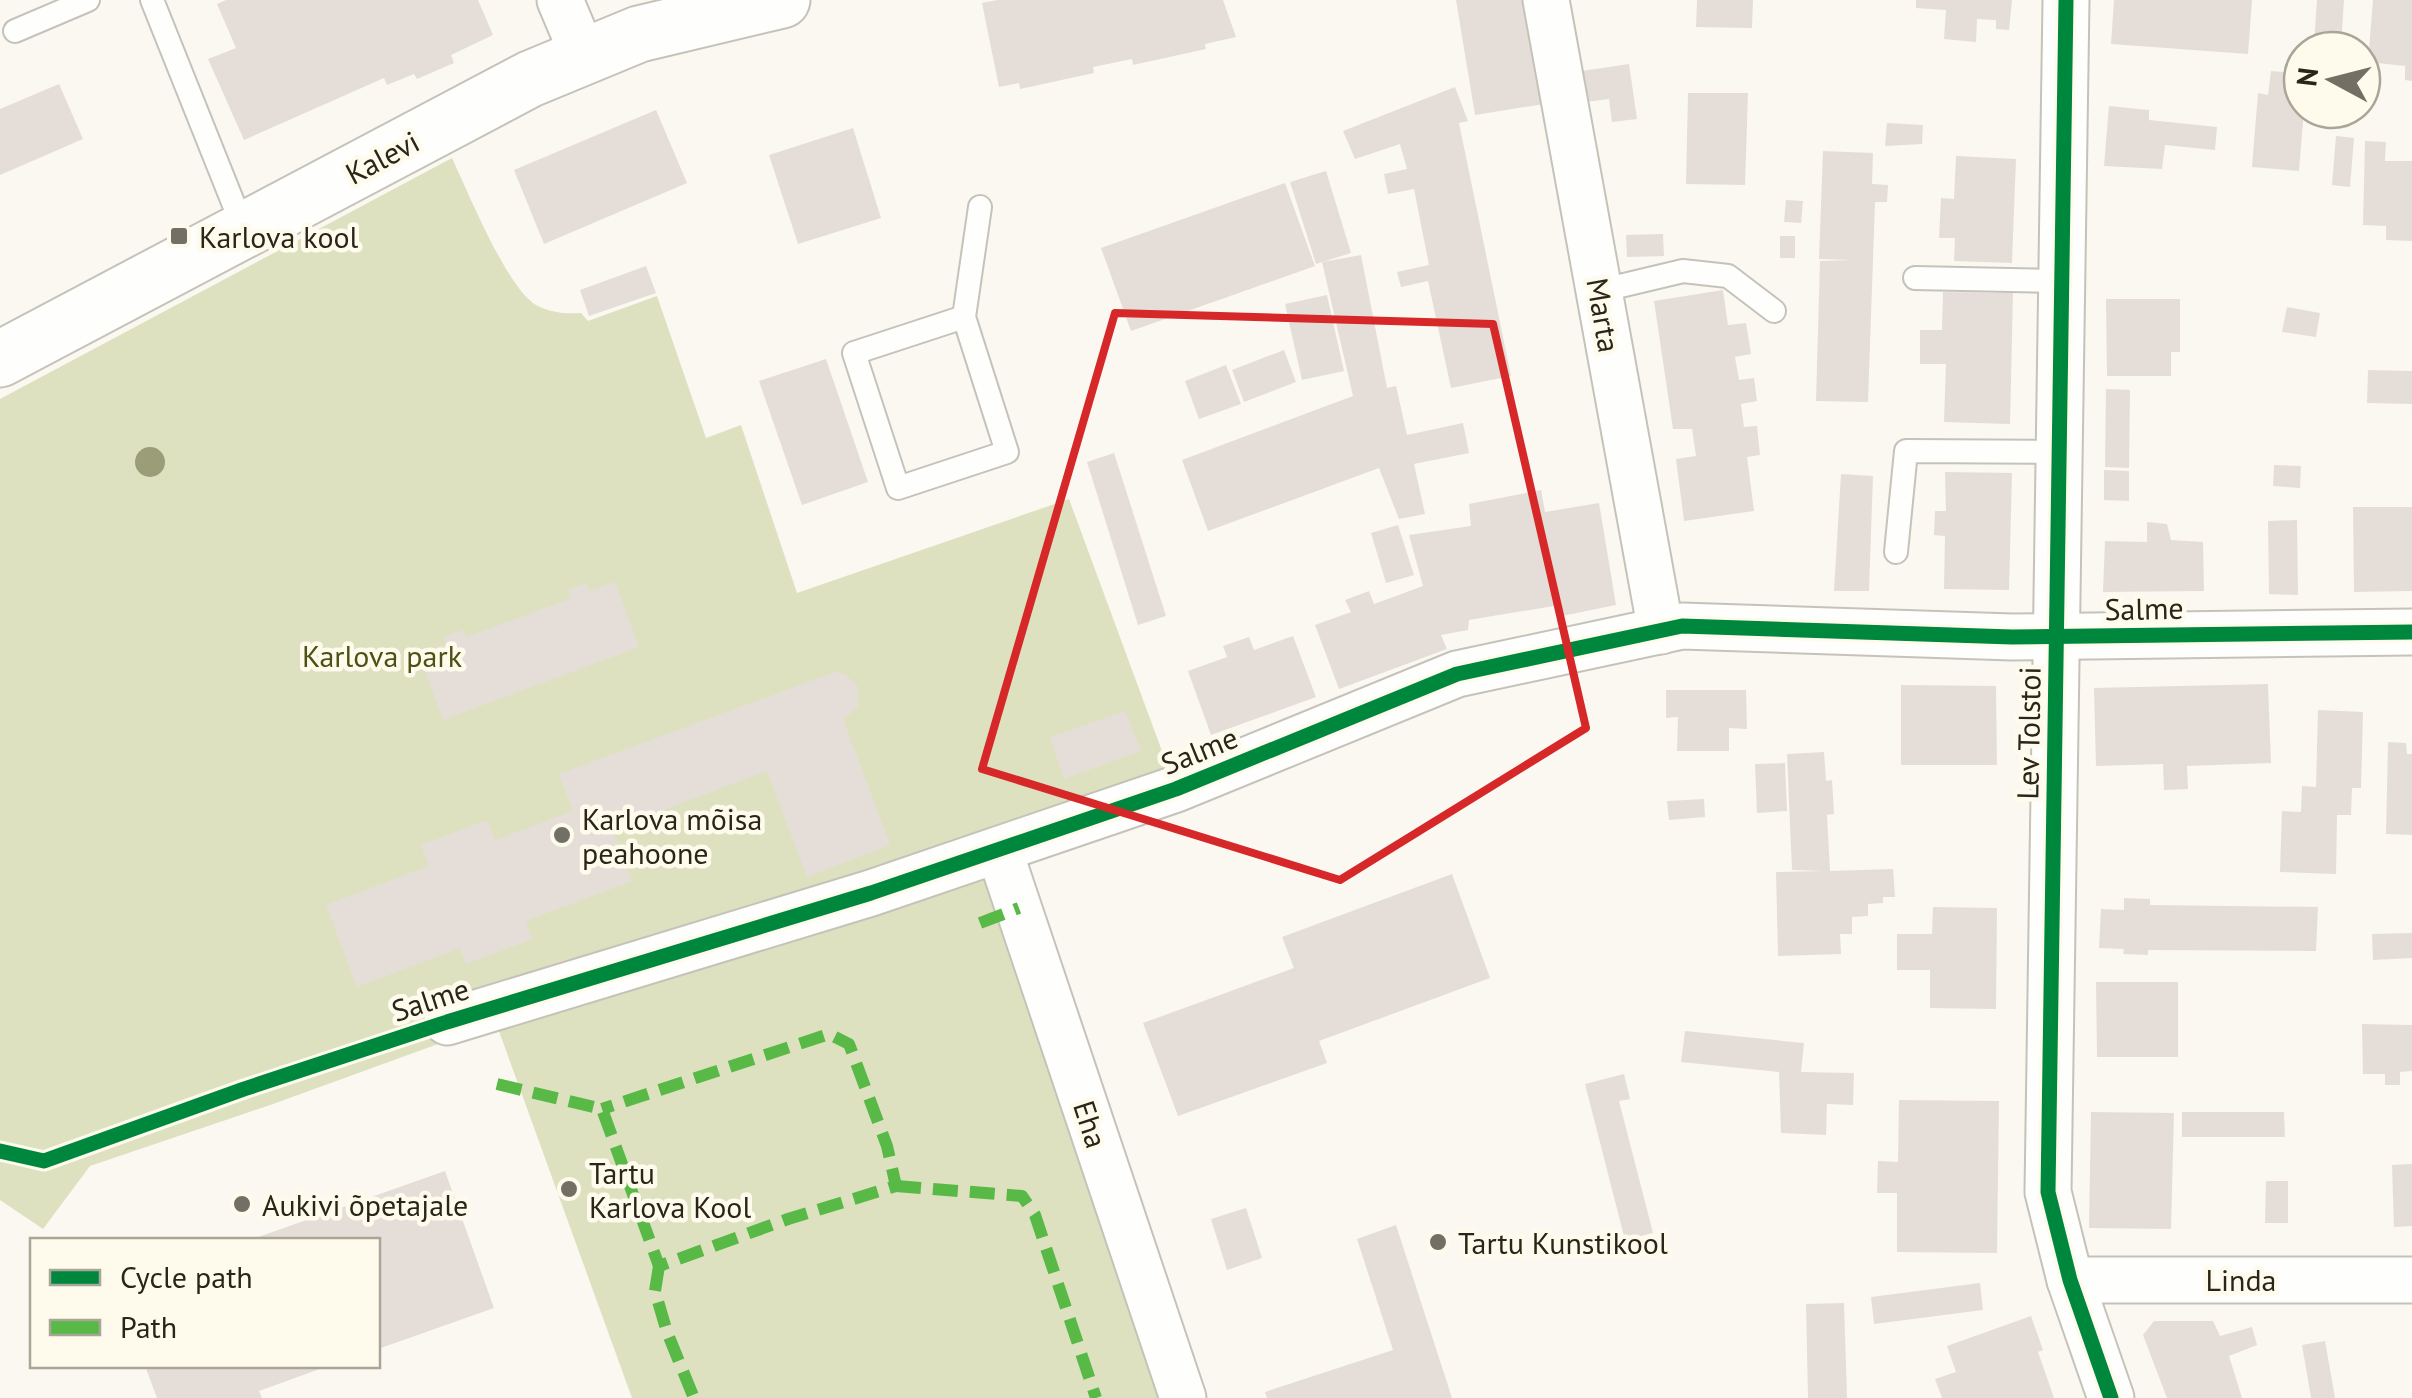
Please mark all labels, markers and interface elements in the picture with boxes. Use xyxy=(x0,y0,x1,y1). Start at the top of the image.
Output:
north arrow xyxy=(2282,30,2382,130)
text: N xyxy=(2287,66,2326,88)
street label: Kalevi xyxy=(338,121,426,193)
place label: Karlova kool xyxy=(199,217,359,256)
marker: Karlova kool xyxy=(168,225,190,247)
street label: Marta xyxy=(1578,275,1630,355)
street label: Salme xyxy=(2104,588,2184,628)
park label: Karlova park xyxy=(302,636,463,675)
street label: Lev Tolstoi xyxy=(2007,666,2049,800)
street label: Salme xyxy=(1155,717,1243,783)
place label: Karlova mõisa peahoone xyxy=(582,799,762,872)
marker: Karlova mõisa peahoone xyxy=(551,824,573,846)
street label: Salme xyxy=(386,968,474,1030)
street label: Eha xyxy=(1065,1095,1117,1153)
place label: Tartu Karlova Kool xyxy=(589,1153,751,1226)
marker: Tartu Karlova Kool xyxy=(558,1178,580,1200)
place label: Aukivi õpetajale xyxy=(262,1185,468,1224)
marker: Aukivi õpetajale xyxy=(231,1193,253,1215)
place label: Tartu Kunstikool xyxy=(1458,1223,1668,1262)
marker: Tartu Kunstikool xyxy=(1427,1231,1449,1253)
legend xyxy=(30,1238,380,1368)
text: Cycle path xyxy=(120,1257,253,1296)
street label: Linda xyxy=(2206,1260,2276,1299)
text: Path xyxy=(120,1307,177,1346)

